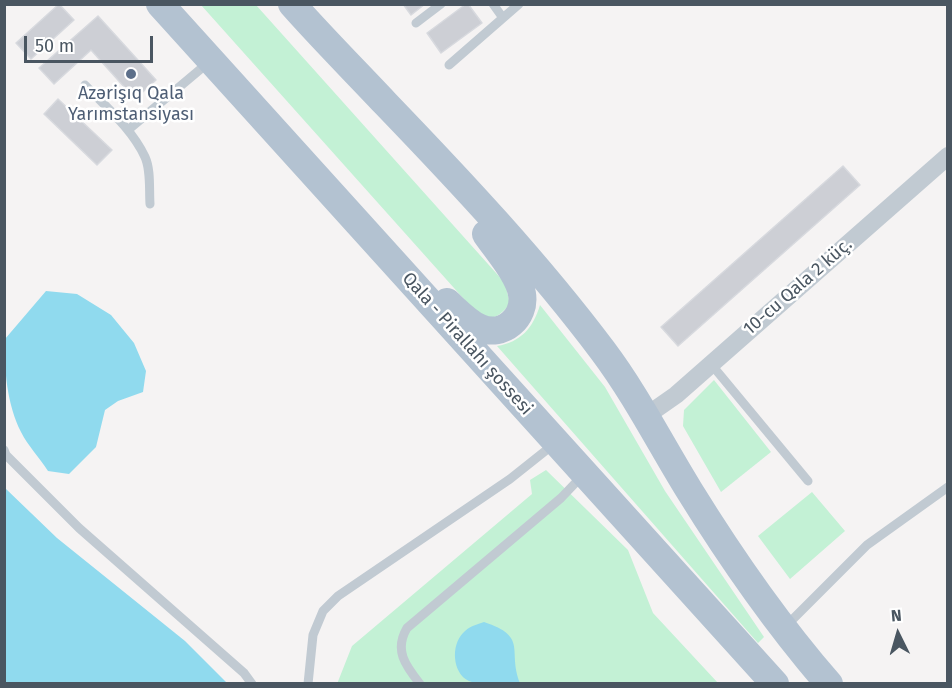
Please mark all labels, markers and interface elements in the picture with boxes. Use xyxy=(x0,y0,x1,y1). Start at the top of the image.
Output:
scale bar xyxy=(27,24,156,62)
text: 50 m xyxy=(35,35,74,57)
marker: Azərişıq Qala Yarımstansiyası xyxy=(124,67,138,81)
place label: Azərişıq Qala Yarımstansiyası xyxy=(68,83,194,125)
street label: 10-cu Qala 2 küç. xyxy=(739,234,857,340)
street label: Qala - Pirallahı şossesi xyxy=(397,268,537,420)
north arrow xyxy=(868,604,928,664)
text: N xyxy=(890,606,902,625)

